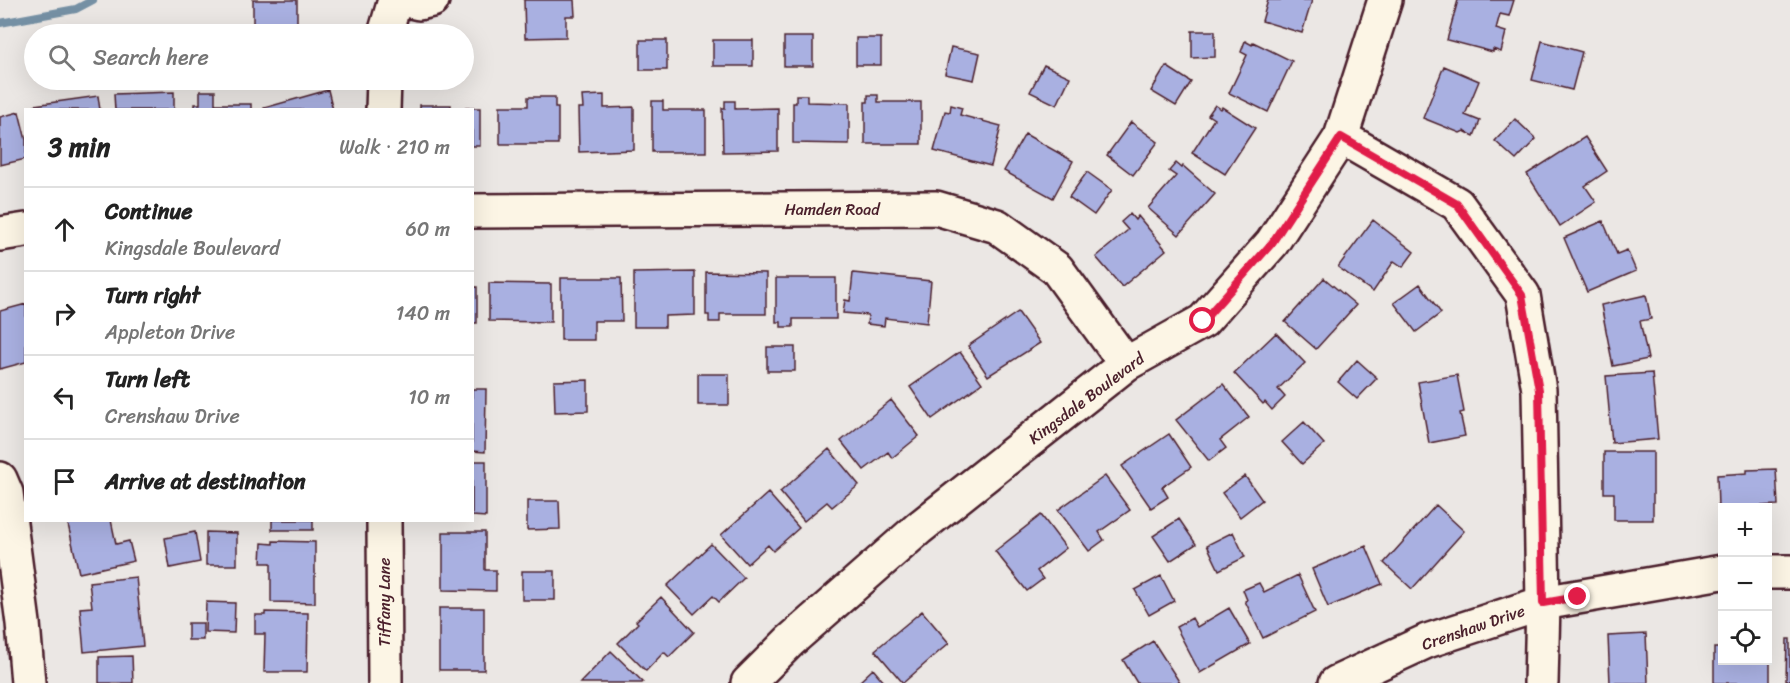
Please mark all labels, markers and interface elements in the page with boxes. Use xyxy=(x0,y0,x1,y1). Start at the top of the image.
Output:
search box xyxy=(24,24,474,90)
text: Search here xyxy=(93,38,209,77)
icon: search xyxy=(45,41,78,74)
text: 3 min xyxy=(48,124,110,170)
text: Walk · 210 m xyxy=(339,130,450,165)
text: Continue xyxy=(105,192,193,231)
street label: Hamden Road xyxy=(784,195,881,224)
text: 60 m xyxy=(405,212,450,247)
icon: ahead xyxy=(48,213,81,246)
text: Kingsdale Boulevard xyxy=(105,231,280,266)
text: Turn right xyxy=(105,276,200,315)
text: 140 m xyxy=(396,296,450,331)
icon: right xyxy=(48,297,81,330)
route start xyxy=(1189,307,1215,333)
text: Appleton Drive xyxy=(105,315,235,350)
street label: Kingsdale Boulevard xyxy=(1022,344,1152,452)
text: Turn left xyxy=(105,360,190,399)
text: 10 m xyxy=(408,380,450,415)
icon: left xyxy=(48,381,81,414)
text: Crenshaw Drive xyxy=(105,399,240,434)
text: Arrive at destination xyxy=(105,462,306,501)
icon: arrive xyxy=(48,465,81,498)
map controls xyxy=(1718,503,1772,665)
button: + xyxy=(1718,503,1772,557)
button: − xyxy=(1718,557,1772,611)
street label: Tiffany Lane xyxy=(370,558,399,646)
route end xyxy=(1564,583,1590,609)
street label: Crenshaw Drive xyxy=(1417,596,1529,659)
button: locate xyxy=(1718,611,1772,665)

